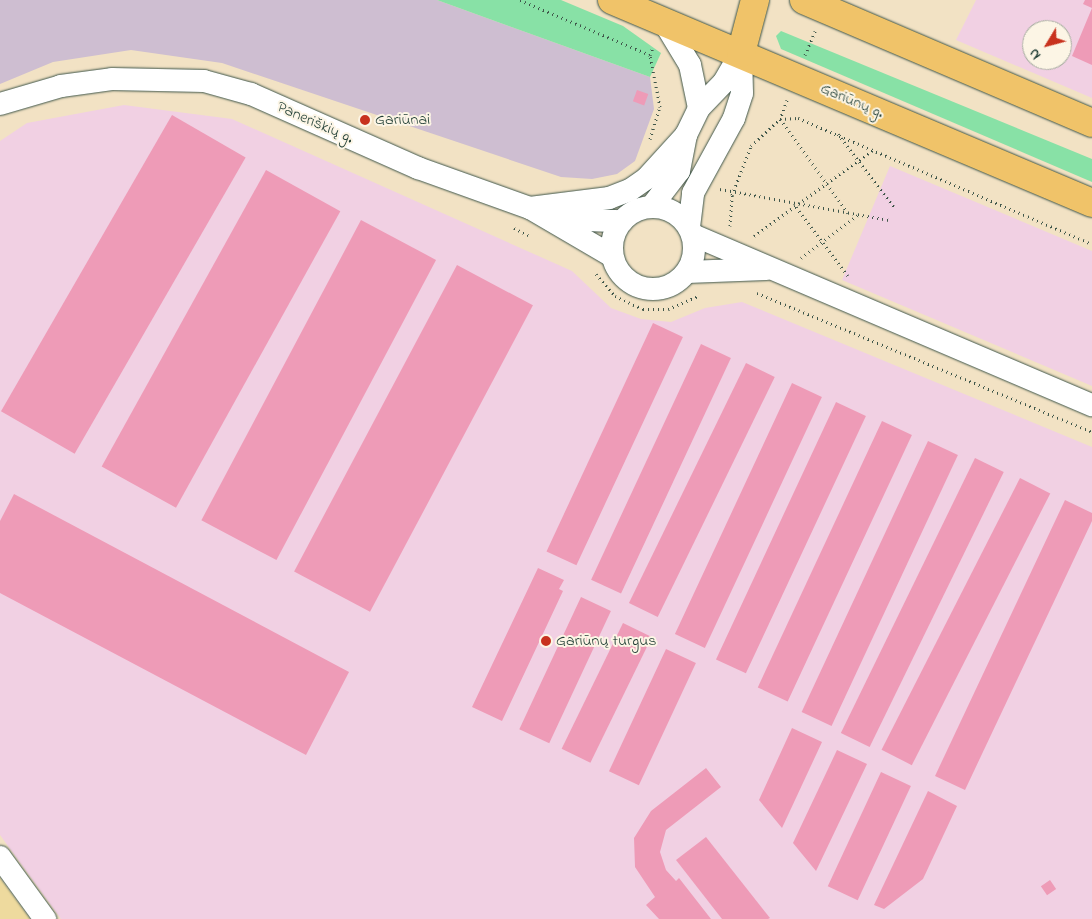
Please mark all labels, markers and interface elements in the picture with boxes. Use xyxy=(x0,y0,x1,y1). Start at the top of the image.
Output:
north arrow xyxy=(1022,20,1072,70)
text: N xyxy=(1024,44,1047,64)
street label: Gariūnų g. xyxy=(817,79,887,123)
street label: Paneriškių g. xyxy=(274,98,356,148)
place label: Gariūnai xyxy=(375,110,430,130)
marker: Gariūnai xyxy=(359,114,371,126)
place label: Gariūnų turgus xyxy=(556,631,656,651)
marker: Gariūnų turgus xyxy=(540,635,552,647)

